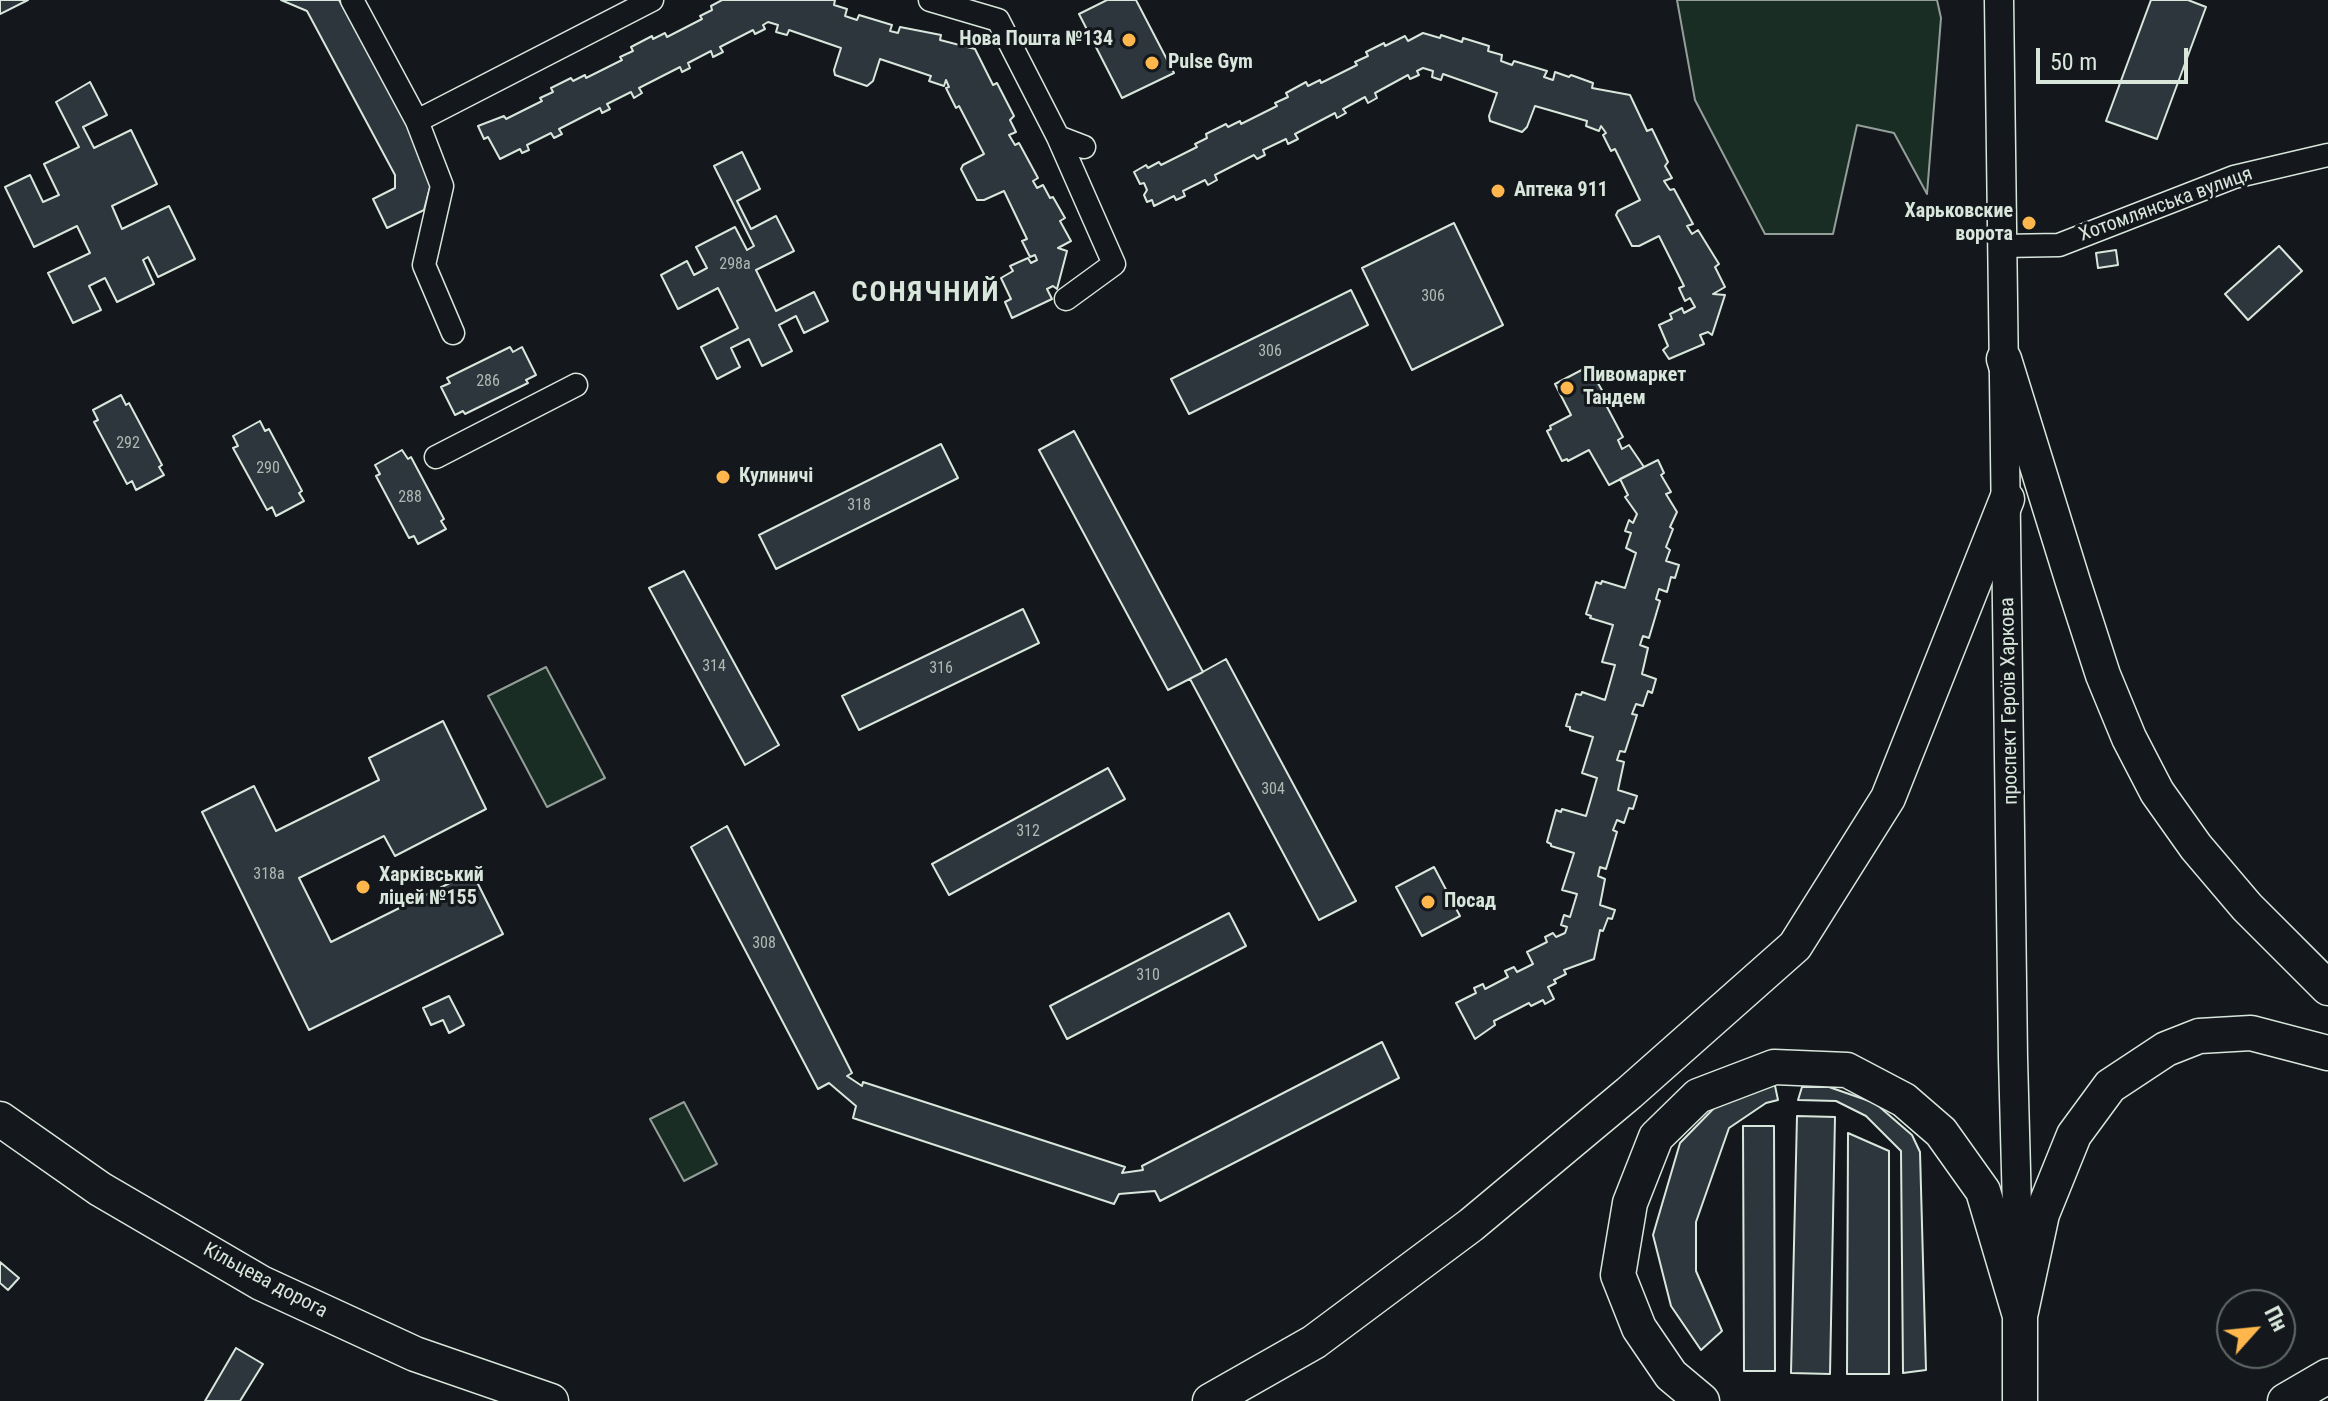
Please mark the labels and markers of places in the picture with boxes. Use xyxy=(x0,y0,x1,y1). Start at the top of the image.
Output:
place label: Нова Пошта №134 xyxy=(959,28,1113,52)
marker: Нова Пошта №134 xyxy=(1120,31,1138,49)
place label: Pulse Gym xyxy=(1168,51,1253,75)
marker: Pulse Gym xyxy=(1143,54,1161,72)
place label: Аптека 911 xyxy=(1514,179,1608,203)
marker: Аптека 911 xyxy=(1489,182,1507,200)
place label: Харьковские ворота xyxy=(1905,200,2013,247)
marker: Харьковские ворота xyxy=(2020,214,2038,232)
place label: Пивомаркет Тандем xyxy=(1583,364,1686,411)
marker: Пивомаркет Тандем xyxy=(1558,379,1576,397)
place label: Кулиничі xyxy=(739,465,813,489)
marker: Кулиничі xyxy=(714,468,732,486)
place label: Харківський ліцей №155 xyxy=(379,864,484,911)
marker: Харківський ліцей №155 xyxy=(354,878,372,896)
place label: Посад xyxy=(1444,890,1496,914)
marker: Посад xyxy=(1419,893,1437,911)

